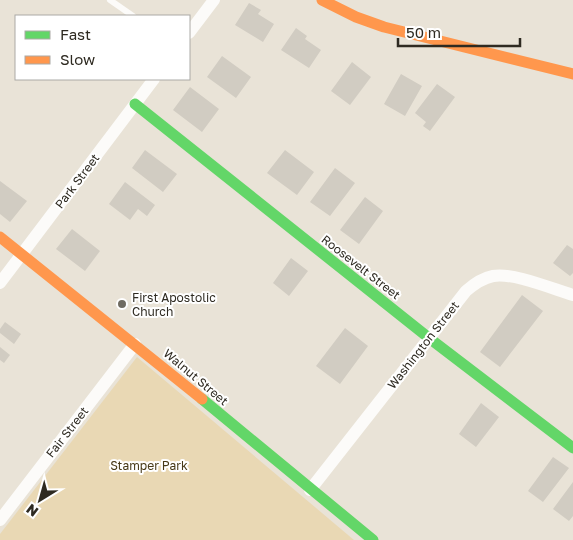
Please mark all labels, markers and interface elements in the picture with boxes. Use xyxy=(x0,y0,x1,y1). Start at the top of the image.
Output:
legend xyxy=(15,15,190,80)
scale bar xyxy=(398,15,520,47)
text: 50 m xyxy=(406,23,441,41)
text: Fast xyxy=(60,25,91,43)
text: Slow xyxy=(60,50,95,68)
street label: Park Street xyxy=(52,151,103,211)
street label: Roosevelt Street xyxy=(319,232,404,303)
place label: First Apostolic Church xyxy=(132,290,216,319)
marker: First Apostolic Church xyxy=(116,298,128,310)
street label: Washington Street xyxy=(384,298,462,392)
street label: Walnut Street xyxy=(161,346,231,408)
street label: Fair Street xyxy=(43,404,92,460)
park label: Stamper Park xyxy=(110,458,188,473)
north arrow xyxy=(15,475,65,525)
text: N xyxy=(23,501,41,521)

